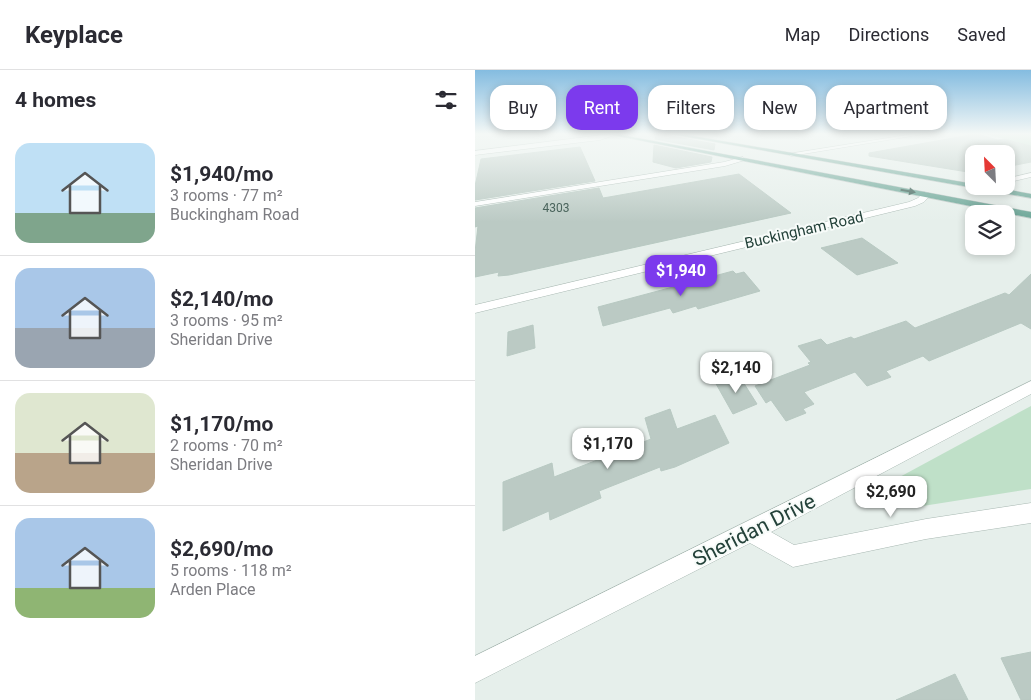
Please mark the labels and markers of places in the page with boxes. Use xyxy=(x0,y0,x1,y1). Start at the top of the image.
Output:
pin: $1,940 xyxy=(640,254,722,297)
pin: $2,140 xyxy=(695,352,777,394)
pin: $1,170 xyxy=(567,428,649,470)
pin: $2,690 xyxy=(850,476,932,518)

